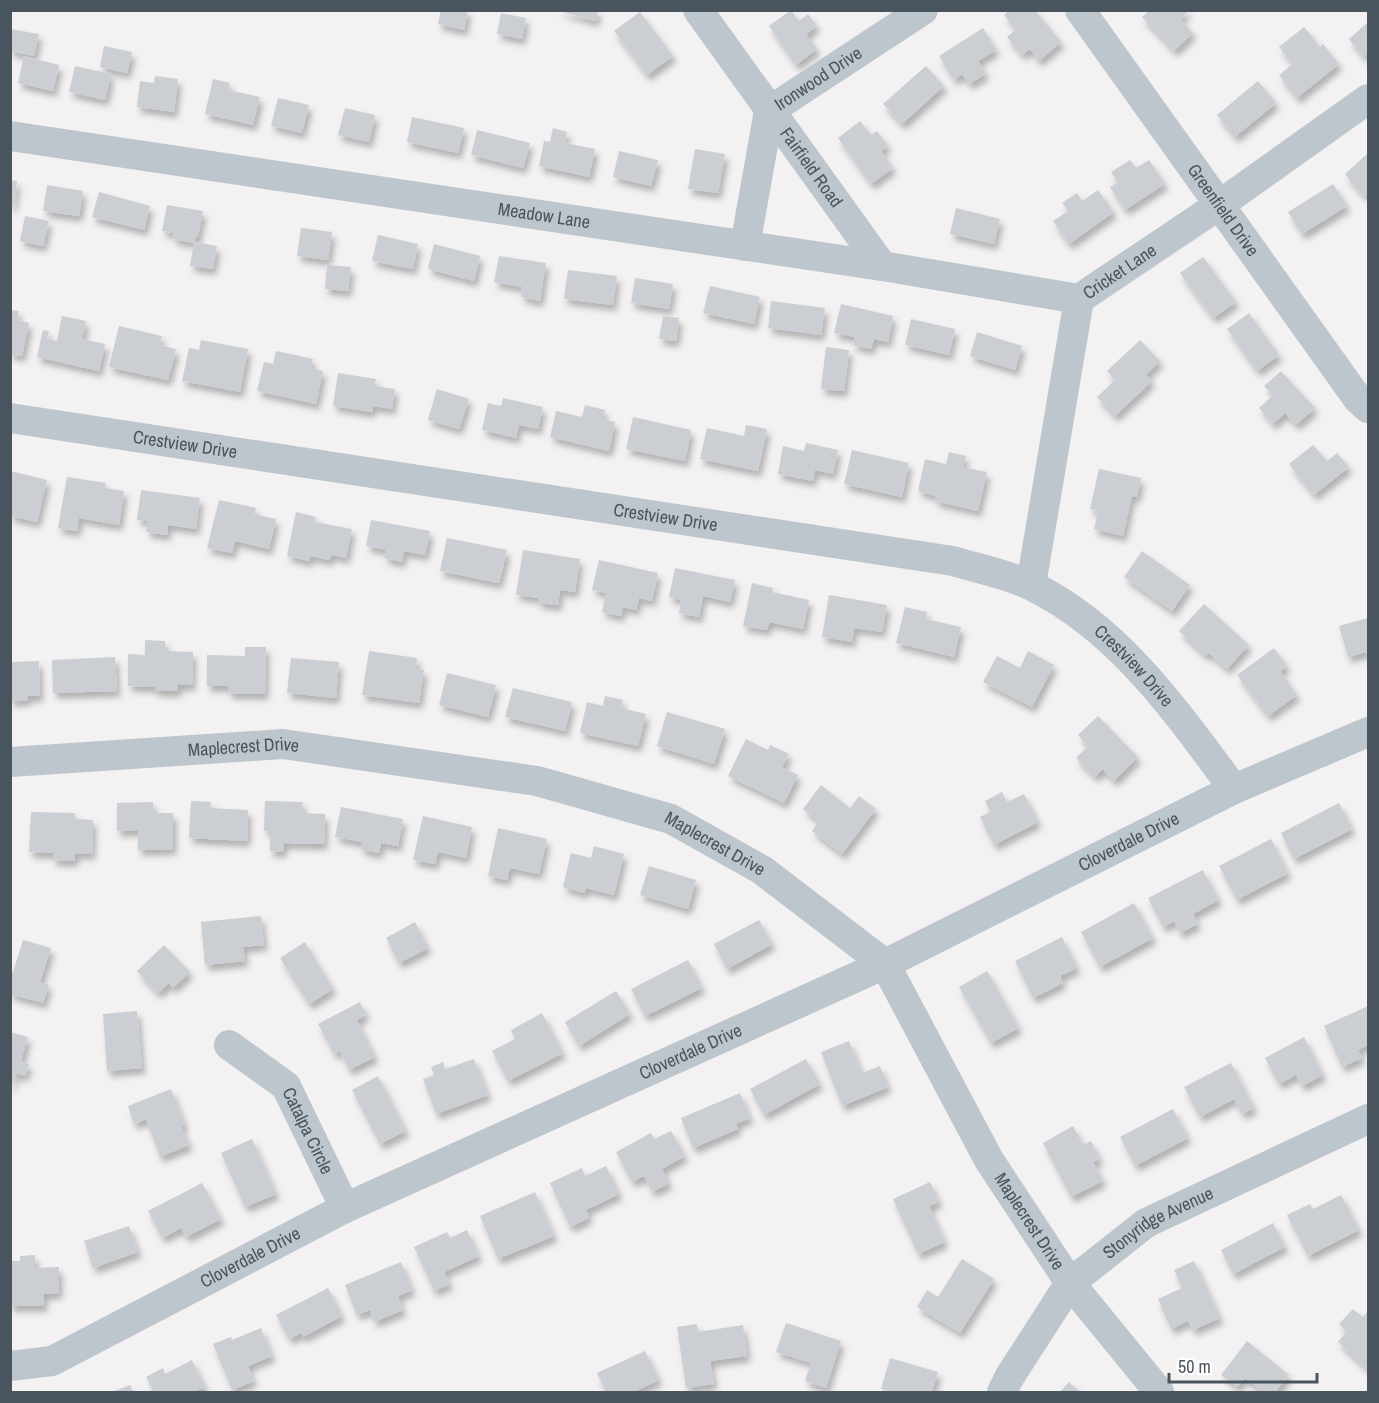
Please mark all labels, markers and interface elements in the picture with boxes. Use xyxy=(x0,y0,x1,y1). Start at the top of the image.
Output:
street label: Ironwood Drive xyxy=(769,40,867,116)
street label: Fairfield Road xyxy=(774,122,849,212)
street label: Greenfield Drive xyxy=(1182,158,1265,261)
street label: Meadow Lane xyxy=(496,196,592,234)
street label: Cricket Lane xyxy=(1078,238,1161,305)
street label: Crestview Drive xyxy=(131,424,239,464)
street label: Crestview Drive xyxy=(612,497,719,537)
street label: Crestview Drive xyxy=(1089,619,1180,712)
street label: Maplecrest Drive xyxy=(187,731,301,762)
street label: Maplecrest Drive xyxy=(660,805,770,881)
street label: Cloverdale Drive xyxy=(1074,806,1183,877)
street label: Cloverdale Drive xyxy=(635,1017,746,1085)
street label: Catalpa Circle xyxy=(276,1083,340,1178)
street label: Maplecrest Drive xyxy=(989,1168,1071,1275)
street label: Stonyridge Avenue xyxy=(1097,1180,1217,1264)
street label: Cloverdale Drive xyxy=(196,1220,305,1294)
scale bar xyxy=(1169,1346,1318,1384)
text: 50 m xyxy=(1178,1354,1211,1379)

